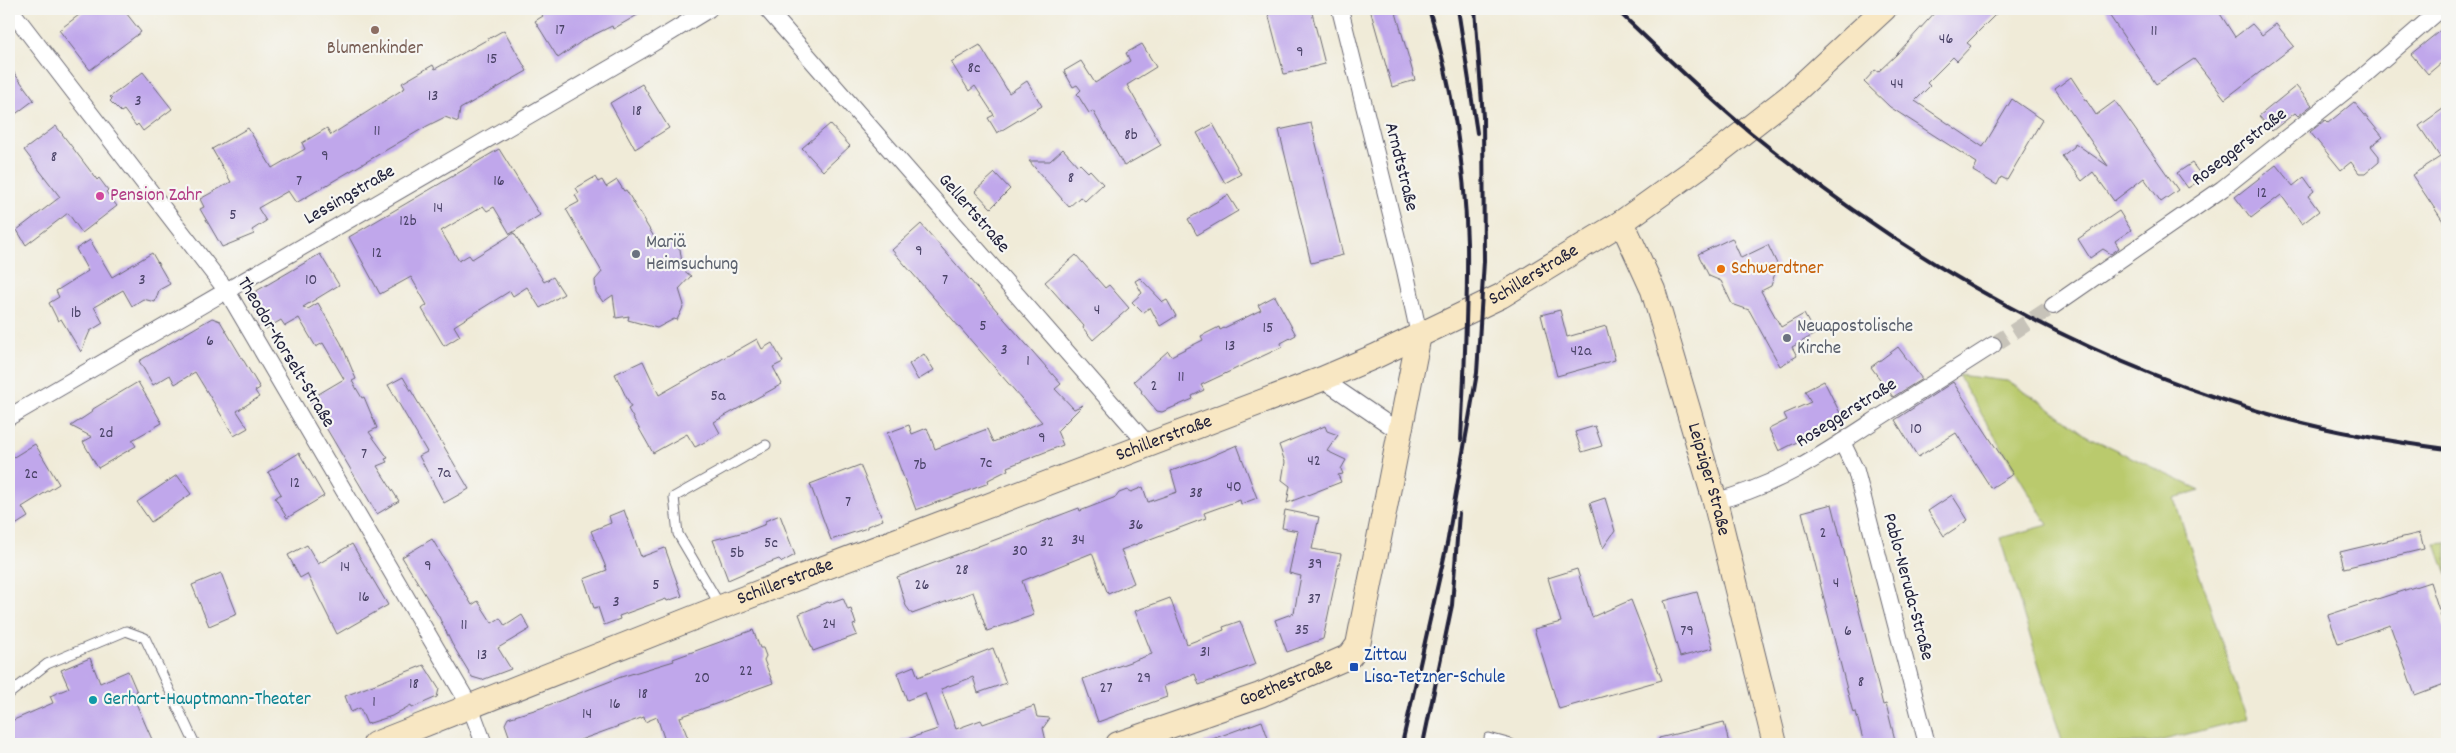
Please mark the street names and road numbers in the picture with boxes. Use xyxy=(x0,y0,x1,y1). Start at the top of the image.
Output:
street label: Roseggerstraße xyxy=(2187,102,2293,194)
street label: Arndtstraße xyxy=(1376,120,1424,214)
street label: Lessingstraße xyxy=(299,159,401,233)
street label: Gellertstraße xyxy=(931,168,1015,260)
street label: Schillerstraße xyxy=(1484,238,1584,313)
street label: Theodor-Korselt-Straße xyxy=(229,273,341,433)
street label: Roseggerstraße xyxy=(1791,372,1903,456)
street label: Schillerstraße xyxy=(1112,408,1216,469)
street label: Leipziger Straße xyxy=(1679,420,1737,539)
street label: Pablo-Neruda-Straße xyxy=(1874,510,1940,664)
street label: Schillerstraße xyxy=(733,552,837,613)
street label: Goethestraße xyxy=(1236,651,1337,715)

